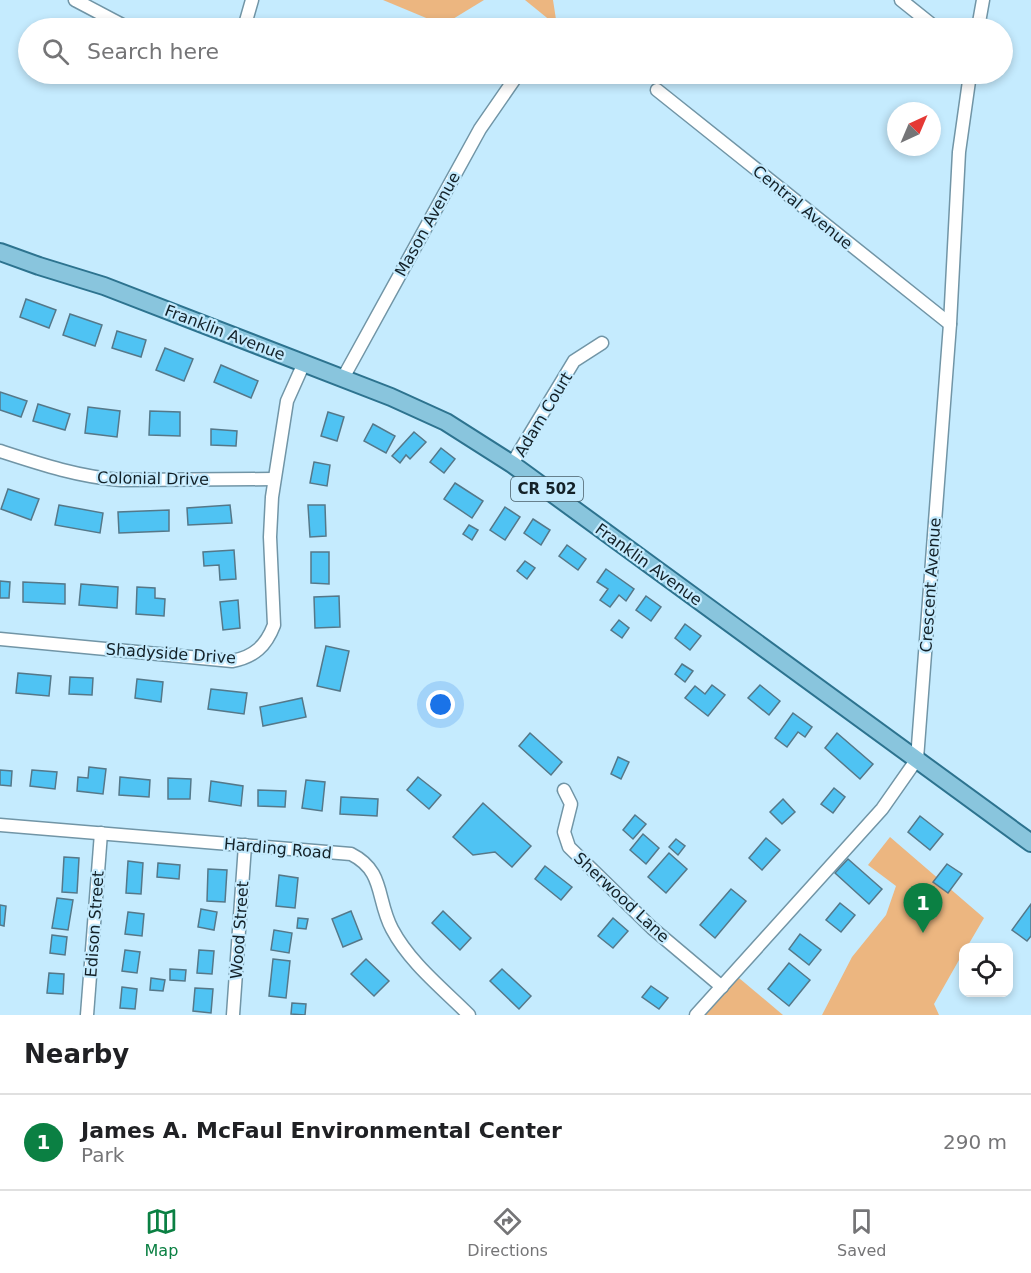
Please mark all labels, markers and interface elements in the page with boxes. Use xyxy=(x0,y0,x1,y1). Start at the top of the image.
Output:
search box xyxy=(18,18,1013,84)
icon: search xyxy=(39,35,72,68)
text: Search here xyxy=(87,39,219,64)
north arrow xyxy=(887,102,941,156)
street label: Central Avenue xyxy=(749,161,856,253)
street label: Mason Avenue xyxy=(391,169,464,280)
street label: Franklin Avenue xyxy=(162,301,288,364)
street label: Adam Court xyxy=(511,369,576,460)
street label: Colonial Drive xyxy=(97,468,209,489)
road number: CR 502 xyxy=(511,477,583,501)
street label: Crescent Avenue xyxy=(916,517,945,653)
street label: Franklin Avenue xyxy=(592,519,706,610)
street label: Shadyside Drive xyxy=(105,639,237,668)
your location xyxy=(426,690,455,719)
street label: Harding Road xyxy=(223,834,333,863)
street label: Sherwood Lane xyxy=(570,848,673,946)
street label: Edison Street xyxy=(81,870,108,978)
street label: Wood Street xyxy=(227,880,252,980)
pin: 1 xyxy=(904,884,942,933)
map controls xyxy=(959,943,1013,997)
button: locate xyxy=(959,943,1013,997)
text: Nearby xyxy=(24,1039,129,1069)
text: James A. McFaul Environmental Center xyxy=(81,1118,562,1143)
text: 1 xyxy=(37,1130,50,1154)
text: 290 m xyxy=(943,1130,1007,1154)
text: Park xyxy=(81,1143,124,1167)
tab: Map xyxy=(145,1205,178,1260)
tab: Directions xyxy=(467,1205,548,1260)
tab: Saved xyxy=(837,1205,886,1260)

